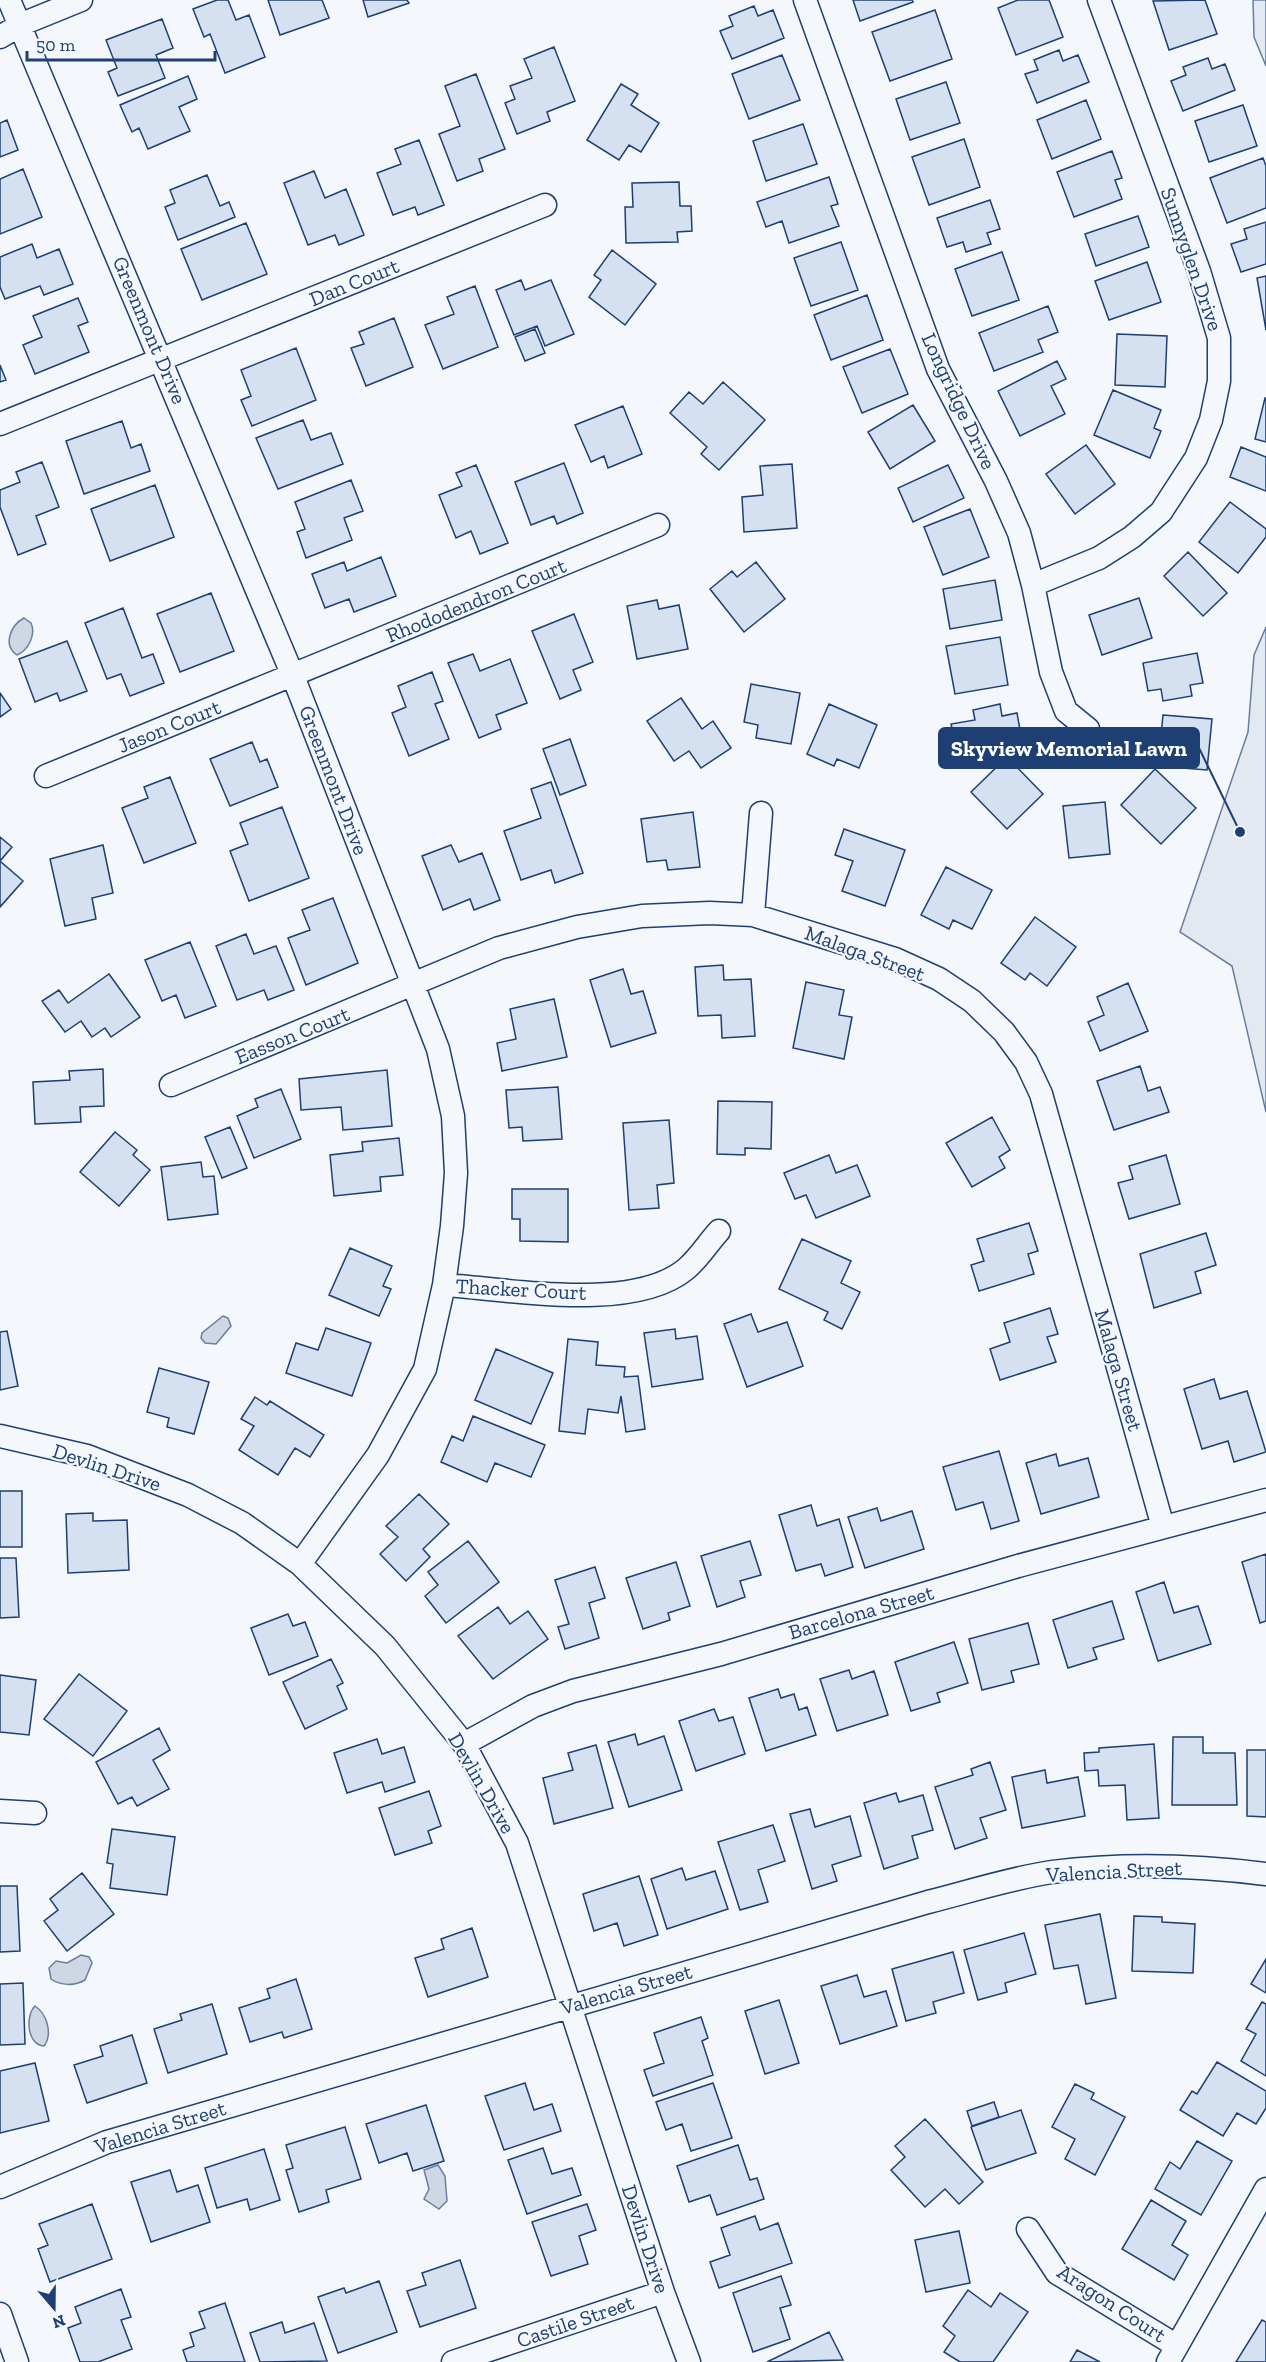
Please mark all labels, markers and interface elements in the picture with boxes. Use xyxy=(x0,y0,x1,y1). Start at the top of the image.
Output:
scale bar xyxy=(27,24,214,62)
text: 50 m xyxy=(36,34,76,56)
street label: Sunnyglen Drive xyxy=(1156,184,1228,334)
street label: Greenmont Drive xyxy=(108,252,192,408)
street label: Dan Court xyxy=(306,253,403,311)
street label: Longridge Drive xyxy=(916,329,1002,473)
street label: Rhododendron Court xyxy=(382,552,570,648)
street label: Jason Court xyxy=(114,694,224,758)
street label: Greenmont Drive xyxy=(294,702,374,858)
callout: Skyview Memorial Lawn xyxy=(939,728,1199,768)
text: Skyview Memorial Lawn xyxy=(951,735,1187,762)
street label: Malaga Street xyxy=(802,920,929,986)
street label: Easson Court xyxy=(231,1001,353,1069)
street label: Thacker Court xyxy=(455,1273,587,1305)
street label: Malaga Street xyxy=(1090,1306,1148,1434)
street label: Devlin Drive xyxy=(50,1438,164,1496)
street label: Barcelona Street xyxy=(786,1579,937,1645)
street label: Devlin Drive xyxy=(443,1728,521,1838)
street label: Valencia Street xyxy=(1045,1855,1183,1887)
street label: Valencia Street xyxy=(556,1958,695,2020)
street label: Valencia Street xyxy=(90,2095,229,2159)
street label: Devlin Drive xyxy=(617,2182,675,2296)
street label: Aragon Court xyxy=(1053,2259,1171,2347)
north arrow xyxy=(24,2278,84,2338)
street label: Castile Street xyxy=(513,2289,637,2353)
text: N xyxy=(50,2311,68,2333)

